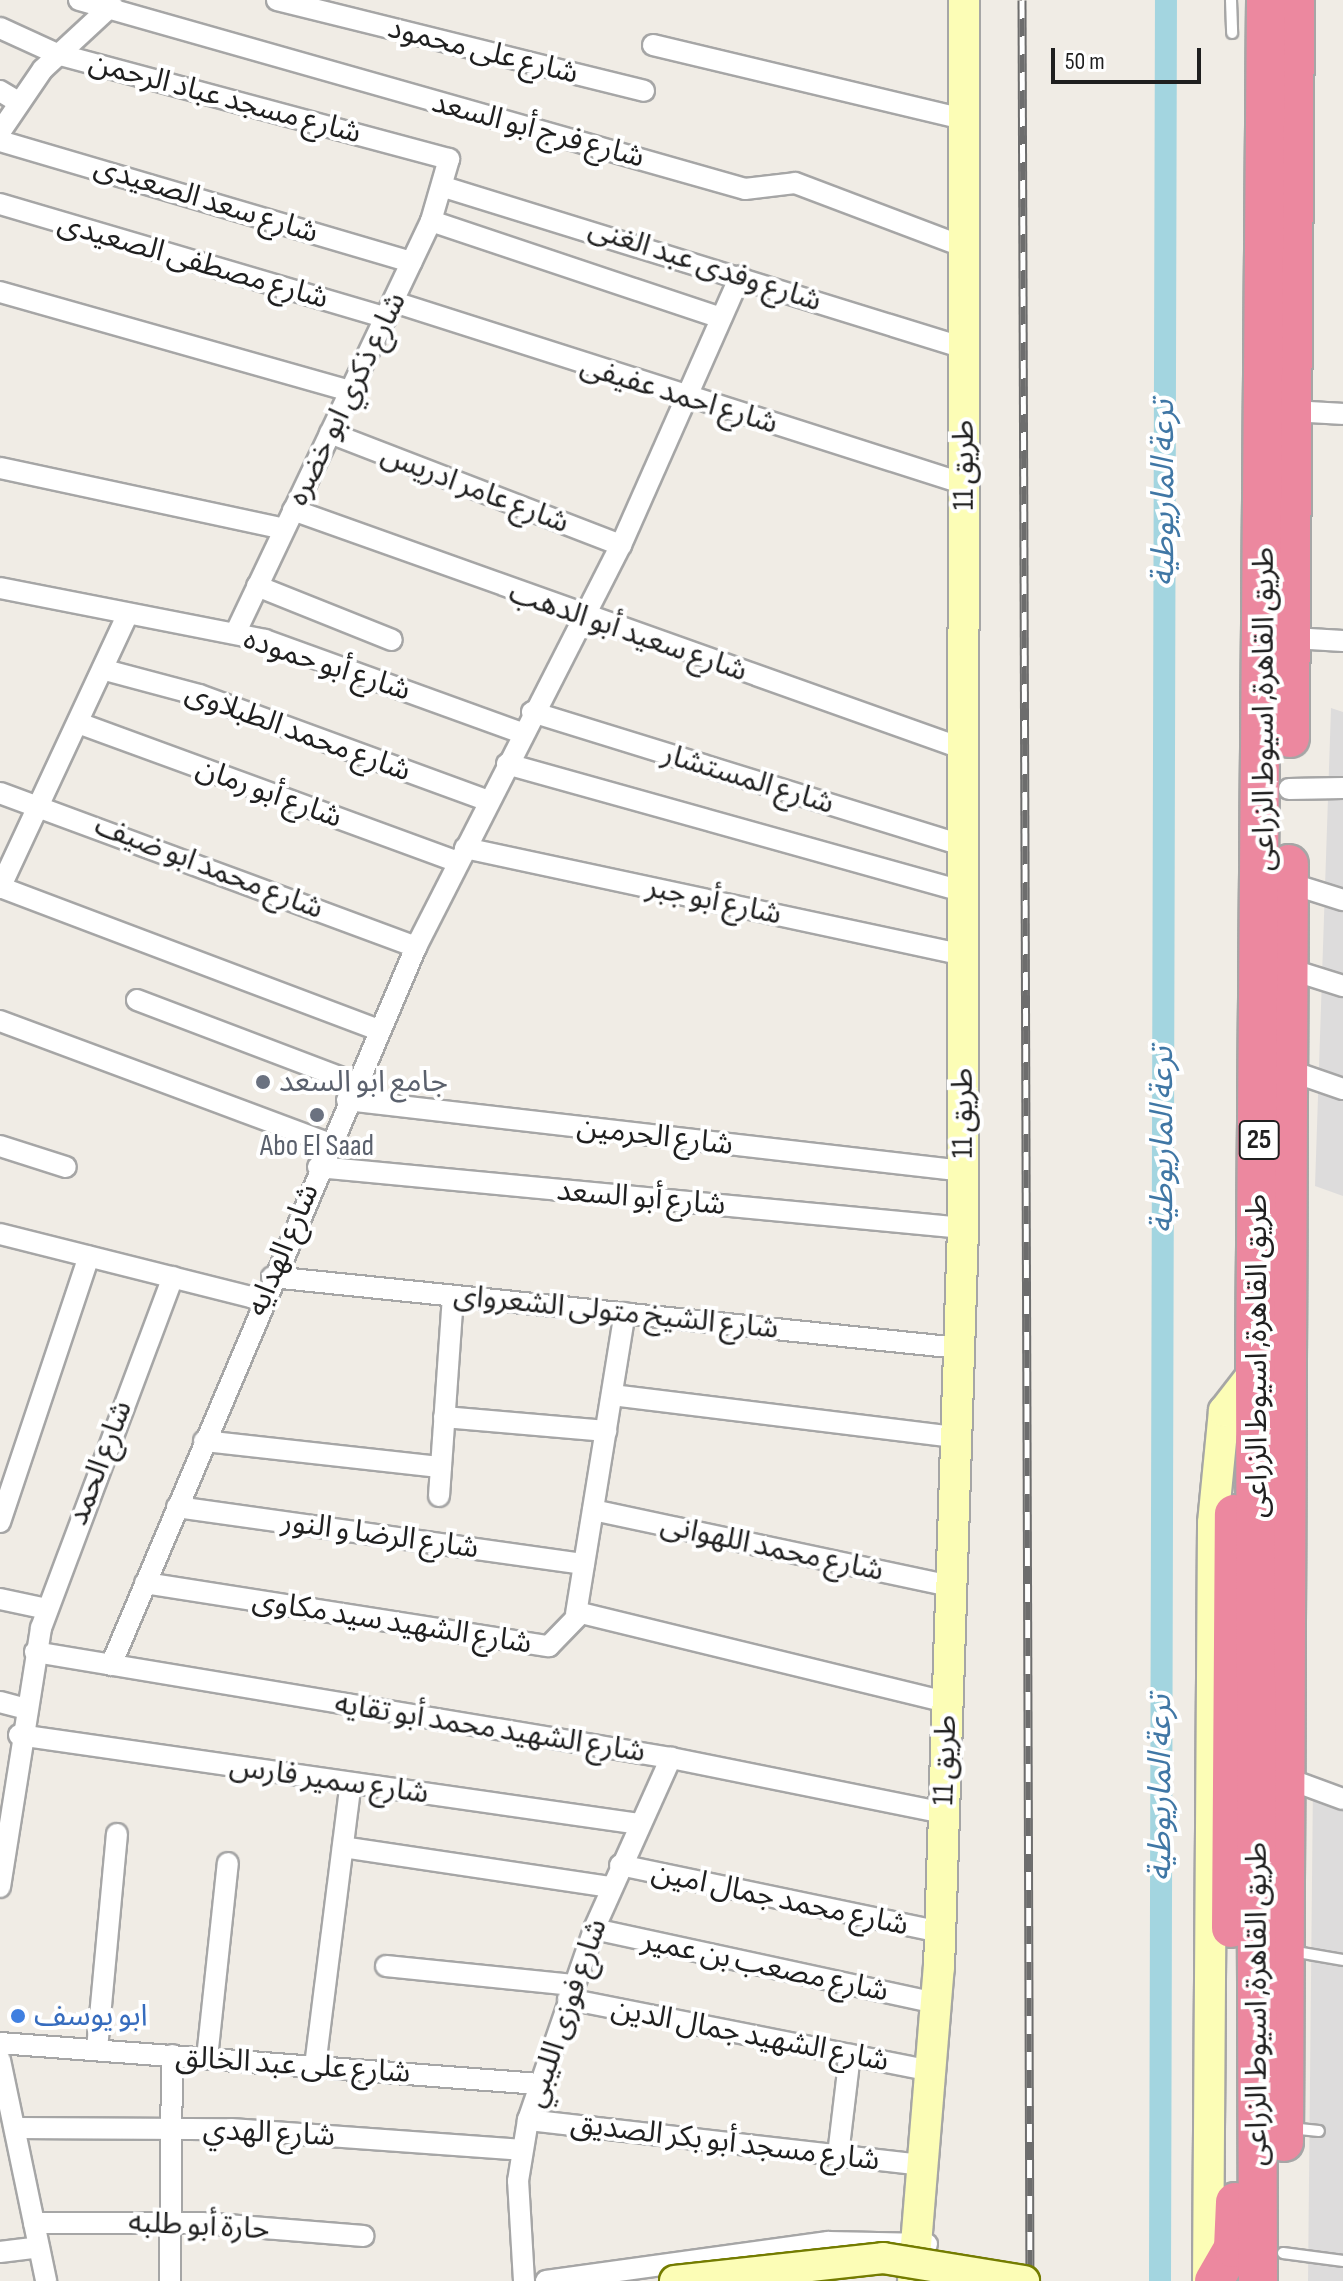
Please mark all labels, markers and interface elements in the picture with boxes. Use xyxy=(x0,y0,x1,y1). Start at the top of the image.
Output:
street label: شارع على محمود xyxy=(384,10,582,92)
scale bar xyxy=(1055,32,1205,82)
street label: شارع مسجد عباد الرحمن xyxy=(85,44,365,152)
text: 50 m xyxy=(1065,47,1105,76)
street label: شارع فرج أبو السعد xyxy=(428,84,648,176)
street label: شارع سعد الصعيدى xyxy=(90,149,322,251)
street label: شارع مصطفى الصعيدى xyxy=(54,205,332,317)
street label: شارع وفدى عبد الغنى xyxy=(584,210,826,320)
street label: شارع ذكري ابو خضره xyxy=(280,287,414,511)
street label: شارع احمد عفيفى xyxy=(576,348,782,442)
water label: ترعة الماريوطية xyxy=(1145,400,1183,586)
street label: طريق 11 xyxy=(946,420,982,510)
street label: شارع عامر ادريس xyxy=(376,437,574,541)
street label: طريق القاهرة, اسيوط الزراعى xyxy=(1246,547,1282,871)
street label: شارع سعيد أبو الدهب xyxy=(504,574,752,690)
street label: شارع أبو حموده xyxy=(239,621,415,709)
street label: شارع محمد الطبلاوى xyxy=(181,675,415,789)
street label: شارع المستشار xyxy=(658,736,838,822)
street label: شارع أبو رمان xyxy=(191,750,347,836)
street label: شارع محمد ابو ضيف xyxy=(90,807,328,927)
street label: شارع أبو جبر xyxy=(643,869,785,933)
water label: ترعة الماريوطية xyxy=(1144,1047,1182,1233)
place label: جامع ابو السعد xyxy=(279,1064,448,1100)
street label: طريق 11 xyxy=(945,1068,981,1158)
marker: جامع ابو السعد xyxy=(254,1073,272,1091)
marker: Abo El Saad xyxy=(308,1106,326,1124)
street label: شارع الحرمين xyxy=(575,1109,735,1163)
road number: 25 xyxy=(1237,1116,1281,1164)
place label: Abo El Saad xyxy=(260,1128,374,1164)
street label: شارع أبو السعد xyxy=(555,1173,727,1223)
street label: شارع الهدايه xyxy=(239,1179,327,1321)
street label: طريق القاهرة, اسيوط الزراعى xyxy=(1239,1194,1275,1518)
street label: شارع الشيخ متولى الشعرواى xyxy=(452,1277,780,1347)
street label: شارع الحمد xyxy=(60,1396,140,1530)
street label: شارع الرضا و النور xyxy=(279,1503,481,1567)
street label: شارع محمد اللهوانى xyxy=(657,1507,887,1589)
street label: شارع الشهيد سيد مكاوى xyxy=(250,1582,534,1662)
street label: شارع الشهيد محمد أبو تقايه xyxy=(332,1686,648,1770)
water label: ترعة الماريوطية xyxy=(1142,1695,1180,1881)
street label: طريق 11 xyxy=(925,1714,965,1806)
street label: شارع سمير فارس xyxy=(227,1748,431,1812)
street label: طريق القاهرة, اسيوط الزراعى xyxy=(1239,1842,1275,2166)
street label: شارع محمد جمال امين xyxy=(648,1854,912,1944)
street label: شارع فوزى الليبي xyxy=(517,1914,615,2112)
street label: شارع مصعب بن عمير xyxy=(639,1922,891,2010)
street label: شارع الشهيد جمال الدين xyxy=(608,1990,892,2080)
place label: ابو يوسف xyxy=(34,1998,148,2034)
marker: ابو يوسف xyxy=(9,2007,27,2025)
street label: شارع على عبد الخالق xyxy=(174,2039,412,2091)
street label: شارع مسجد أبو بكر الصديق xyxy=(569,2105,881,2179)
street label: شارع الهدي xyxy=(202,2112,336,2154)
street label: حارة أبو طلبه xyxy=(127,2204,271,2248)

